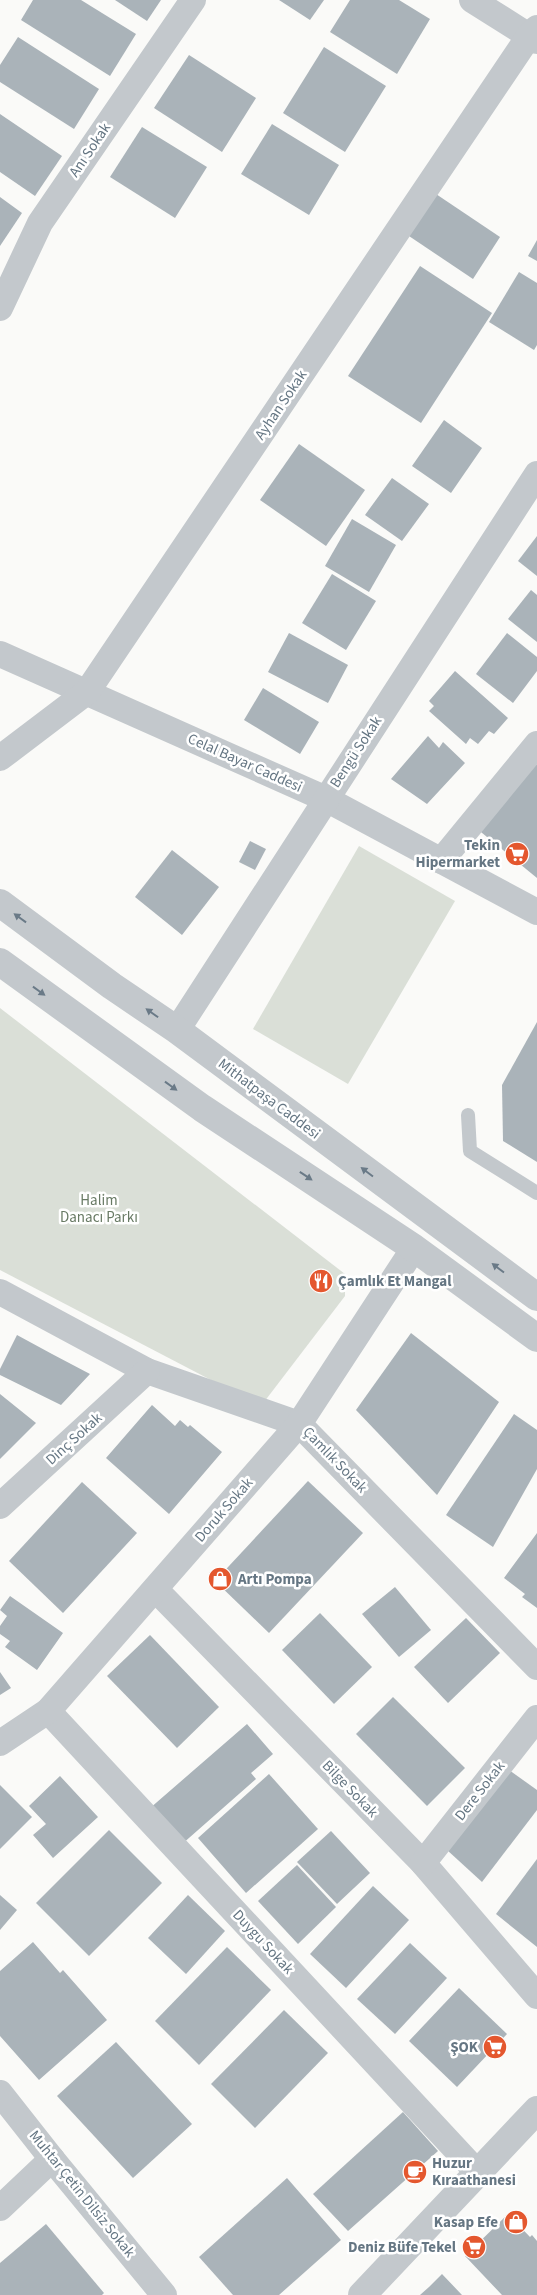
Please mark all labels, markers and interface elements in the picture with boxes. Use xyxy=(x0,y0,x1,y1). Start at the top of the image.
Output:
street label: Anı Sokak xyxy=(64,118,116,181)
street label: Ayhan Sokak xyxy=(250,365,312,444)
street label: Bengü Sokak xyxy=(325,712,387,792)
street label: Celal Bayar Caddesi xyxy=(184,728,306,798)
place label: Tekin Hipermarket xyxy=(416,835,500,873)
supermarket icon: Tekin Hipermarket xyxy=(504,841,530,867)
one-way arrow xyxy=(13,913,27,923)
one-way arrow xyxy=(32,985,45,996)
one-way arrow xyxy=(145,1008,159,1018)
street label: Mithatpaşa Caddesi xyxy=(214,1054,324,1144)
one-way arrow xyxy=(164,1080,177,1091)
one-way arrow xyxy=(361,1166,374,1177)
one-way arrow xyxy=(299,1172,313,1181)
park label: Halim Danacı Parkı xyxy=(60,1190,138,1228)
one-way arrow xyxy=(492,1263,505,1274)
restaurant icon: Çamlık Et Mangal xyxy=(308,1268,334,1294)
place label: Çamlık Et Mangal xyxy=(338,1271,452,1292)
street label: Dinç Sokak xyxy=(41,1408,107,1470)
street label: Çamlık Sokak xyxy=(298,1422,372,1498)
street label: Doruk Sokak xyxy=(190,1473,258,1547)
shop icon: Artı Pompa xyxy=(207,1566,233,1592)
place label: Artı Pompa xyxy=(237,1569,312,1590)
street label: Bilge Sokak xyxy=(317,1756,383,1823)
street label: Dere Sokak xyxy=(450,1756,510,1825)
street label: Duygu Sokak xyxy=(228,1905,299,1979)
supermarket icon: ŞOK xyxy=(482,2034,508,2060)
place label: ŞOK xyxy=(450,2037,479,2058)
street label: Muhtar Çetin Dilsiz Sokak xyxy=(24,2126,140,2262)
place label: Huzur Kıraathanesi xyxy=(432,2153,516,2191)
cafe icon: Huzur Kıraathanesi xyxy=(402,2159,428,2185)
shop icon: Kasap Efe xyxy=(503,2209,529,2235)
place label: Kasap Efe xyxy=(434,2212,498,2233)
supermarket icon: Deniz Büfe Tekel xyxy=(461,2234,487,2260)
place label: Deniz Büfe Tekel xyxy=(348,2237,457,2258)

